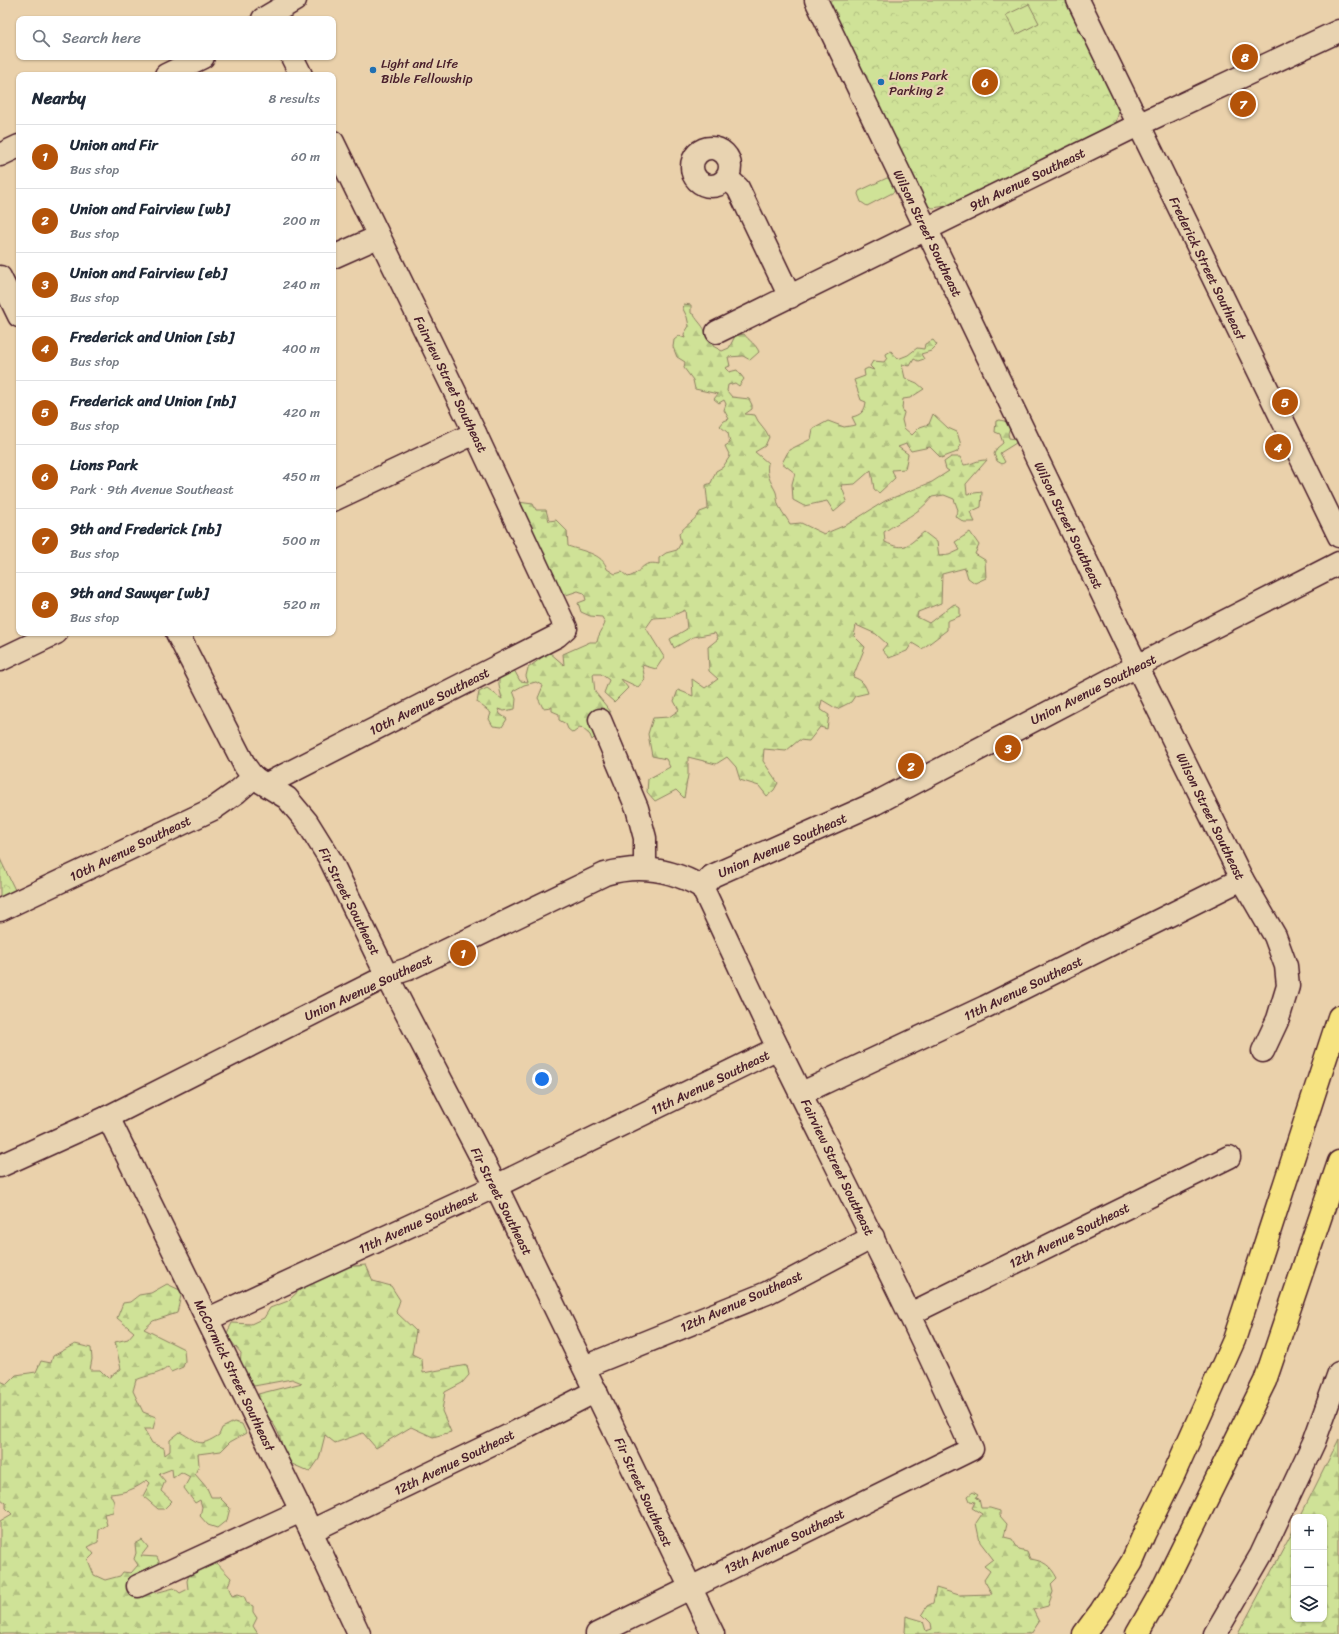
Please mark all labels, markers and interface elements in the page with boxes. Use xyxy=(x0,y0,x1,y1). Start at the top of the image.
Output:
search box xyxy=(16,16,336,60)
text: Search here xyxy=(62,25,141,51)
icon: search xyxy=(30,27,52,49)
pin: 8 xyxy=(1232,42,1258,72)
place label: Light and Life Bible Fellowship xyxy=(381,52,473,90)
place label: Lions Park Parking 2 xyxy=(889,64,948,102)
marker: Light and Life Bible Fellowship xyxy=(368,65,378,75)
pin: 6 xyxy=(972,67,998,97)
marker: Lions Park Parking 2 xyxy=(876,77,886,87)
text: Nearby xyxy=(32,83,86,113)
text: 8 results xyxy=(268,87,320,110)
pin: 7 xyxy=(1230,89,1256,119)
text: Union and Fir xyxy=(70,132,158,158)
street label: 9th Avenue Southeast xyxy=(965,141,1090,218)
text: 1 xyxy=(42,145,48,168)
text: 60 m xyxy=(291,145,320,168)
text: Bus stop xyxy=(70,158,119,181)
street label: Wilson Street Southeast xyxy=(887,165,969,301)
street label: Frederick Street Southeast xyxy=(1163,192,1253,345)
text: Union and Fairview [wb] xyxy=(70,196,230,222)
text: 2 xyxy=(41,209,49,232)
text: 200 m xyxy=(283,209,320,232)
text: Bus stop xyxy=(70,222,119,245)
text: Union and Fairview [eb] xyxy=(70,260,228,286)
text: 3 xyxy=(41,273,49,296)
text: 240 m xyxy=(283,273,320,296)
text: Bus stop xyxy=(70,286,119,309)
street label: Fairview Street Southeast xyxy=(407,312,494,457)
text: Frederick and Union [sb] xyxy=(70,324,235,350)
text: 4 xyxy=(41,337,49,360)
text: 400 m xyxy=(282,337,320,360)
text: Bus stop xyxy=(70,350,119,373)
pin: 5 xyxy=(1272,387,1298,417)
text: Frederick and Union [nb] xyxy=(70,388,236,414)
text: 5 xyxy=(41,401,49,424)
text: 420 m xyxy=(283,401,320,424)
text: Bus stop xyxy=(70,414,119,437)
pin: 4 xyxy=(1265,432,1291,462)
text: Lions Park xyxy=(70,452,138,478)
street label: Wilson Street Southeast xyxy=(1028,457,1110,593)
text: 6 xyxy=(41,465,49,488)
text: 450 m xyxy=(282,465,320,488)
text: Park · 9th Avenue Southeast xyxy=(70,478,234,501)
text: 9th and Frederick [nb] xyxy=(70,516,221,542)
text: 7 xyxy=(41,529,49,552)
text: 500 m xyxy=(282,529,320,552)
text: Bus stop xyxy=(70,542,119,565)
text: 9th and Sawyer [wb] xyxy=(70,580,209,606)
text: 8 xyxy=(41,593,49,616)
text: 520 m xyxy=(283,593,320,616)
text: Bus stop xyxy=(70,606,119,629)
street label: Union Avenue Southeast xyxy=(1026,647,1161,731)
street label: 10th Avenue Southeast xyxy=(365,661,494,742)
pin: 3 xyxy=(995,733,1021,763)
street label: Wilson Street Southeast xyxy=(1170,748,1252,884)
pin: 2 xyxy=(898,751,924,781)
street label: Union Avenue Southeast xyxy=(714,807,851,884)
street label: 10th Avenue Southeast xyxy=(66,809,195,888)
street label: Fir Street Southeast xyxy=(312,843,387,960)
pin: 1 xyxy=(450,938,476,968)
street label: Union Avenue Southeast xyxy=(300,947,436,1027)
street label: 11th Avenue Southeast xyxy=(960,949,1087,1027)
street label: 11th Avenue Southeast xyxy=(647,1043,774,1121)
your location xyxy=(532,1069,552,1089)
street label: Fairview Street Southeast xyxy=(794,1095,881,1240)
street label: Fir Street Southeast xyxy=(464,1143,539,1260)
street label: 11th Avenue Southeast xyxy=(354,1184,482,1260)
street label: 12th Avenue Southeast xyxy=(1005,1196,1134,1275)
street label: 12th Avenue Southeast xyxy=(676,1264,806,1339)
street label: McCormick Street Southeast xyxy=(188,1295,282,1456)
street label: 12th Avenue Southeast xyxy=(390,1423,519,1502)
street label: Fir Street Southeast xyxy=(608,1433,679,1551)
street label: 13th Avenue Southeast xyxy=(720,1502,849,1581)
map controls xyxy=(1291,1514,1327,1622)
button: + xyxy=(1291,1514,1327,1550)
button: − xyxy=(1291,1550,1327,1586)
button: layers xyxy=(1291,1586,1327,1622)

